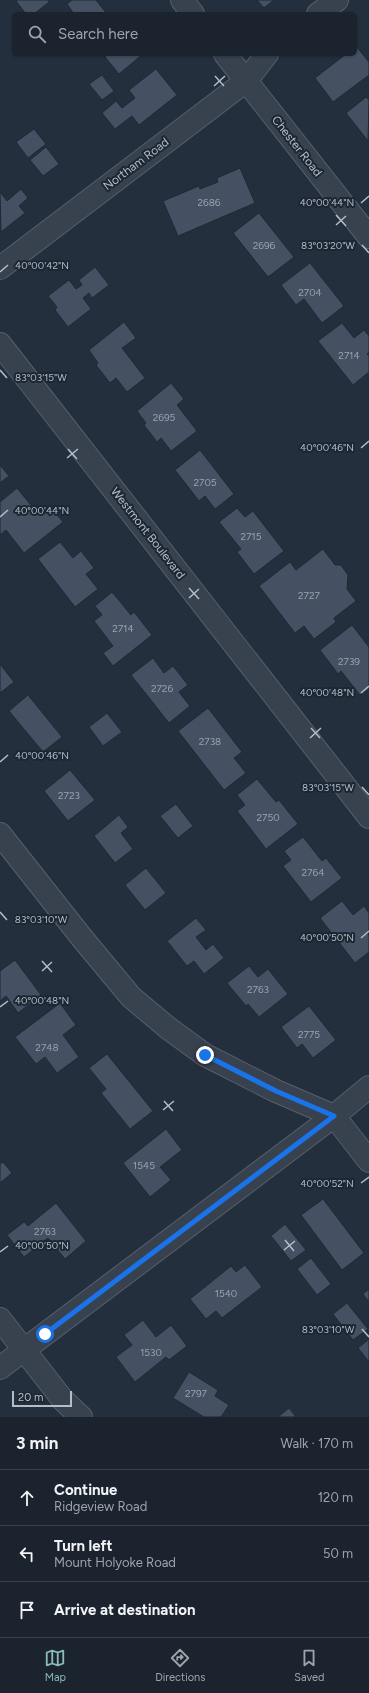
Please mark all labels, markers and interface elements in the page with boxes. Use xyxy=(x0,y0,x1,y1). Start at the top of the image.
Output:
search box xyxy=(12,12,357,56)
icon: search xyxy=(26,23,48,45)
text: Search here xyxy=(58,25,138,43)
street label: Chester Road xyxy=(269,113,325,179)
street label: Northam Road xyxy=(100,135,172,193)
house number: 2686 xyxy=(197,196,221,209)
text: 40°00'44"N xyxy=(300,196,354,209)
house number: 2696 xyxy=(253,239,276,252)
text: 83°03'20"W xyxy=(301,239,355,252)
text: 40°00'42"N xyxy=(15,259,69,272)
house number: 2704 xyxy=(298,286,322,299)
house number: 2714 xyxy=(338,349,360,362)
text: 83°03'15"W xyxy=(15,371,67,384)
house number: 2695 xyxy=(153,411,176,424)
text: 40°00'46"N xyxy=(300,441,354,454)
house number: 2705 xyxy=(193,476,217,489)
street label: Westmont Boulevard xyxy=(108,484,188,582)
text: 40°00'44"N xyxy=(15,504,69,517)
house number: 2715 xyxy=(241,530,262,543)
house number: 2727 xyxy=(298,589,321,602)
house number: 2714 xyxy=(112,622,134,635)
house number: 2739 xyxy=(338,655,360,668)
house number: 2726 xyxy=(151,682,173,695)
text: 40°00'48"N xyxy=(300,686,354,699)
house number: 2738 xyxy=(199,735,221,748)
text: 40°00'46"N xyxy=(15,749,69,762)
text: 83°03'15"W xyxy=(302,781,354,794)
house number: 2723 xyxy=(58,789,80,802)
house number: 2750 xyxy=(256,811,280,824)
house number: 2764 xyxy=(302,866,324,879)
text: 83°03'10"W xyxy=(15,913,68,926)
text: 40°00'50"N xyxy=(300,931,354,944)
house number: 2763 xyxy=(247,983,269,996)
text: 40°00'48"N xyxy=(15,994,69,1007)
house number: 2775 xyxy=(298,1028,320,1041)
house number: 2748 xyxy=(35,1041,59,1054)
route end xyxy=(196,1046,214,1064)
house number: 1545 xyxy=(133,1159,155,1172)
text: 40°00'52"N xyxy=(300,1177,354,1190)
house number: 2763 xyxy=(34,1225,56,1238)
text: 40°00'50"N xyxy=(15,1239,69,1252)
house number: 1540 xyxy=(215,1287,237,1300)
text: 83°03'10"W xyxy=(302,1323,355,1336)
route start xyxy=(36,1325,54,1343)
house number: 1530 xyxy=(140,1346,162,1359)
house number: 2797 xyxy=(185,1387,208,1400)
scale bar xyxy=(12,1389,72,1408)
text: 20 m xyxy=(18,1391,43,1404)
text: 3 min xyxy=(16,1433,58,1453)
text: Walk · 170 m xyxy=(281,1436,353,1451)
text: Continue xyxy=(54,1481,117,1499)
icon: ahead xyxy=(16,1487,38,1509)
text: 120 m xyxy=(318,1490,353,1505)
text: Ridgeview Road xyxy=(54,1499,147,1514)
text: Turn left xyxy=(54,1537,112,1555)
icon: left xyxy=(16,1543,38,1565)
text: 50 m xyxy=(323,1546,353,1561)
text: Mount Holyoke Road xyxy=(54,1555,176,1570)
icon: arrive xyxy=(16,1599,38,1621)
text: Arrive at destination xyxy=(54,1601,195,1619)
tab: Map xyxy=(44,1647,66,1684)
tab: Directions xyxy=(155,1647,205,1684)
tab: Saved xyxy=(294,1647,325,1684)

